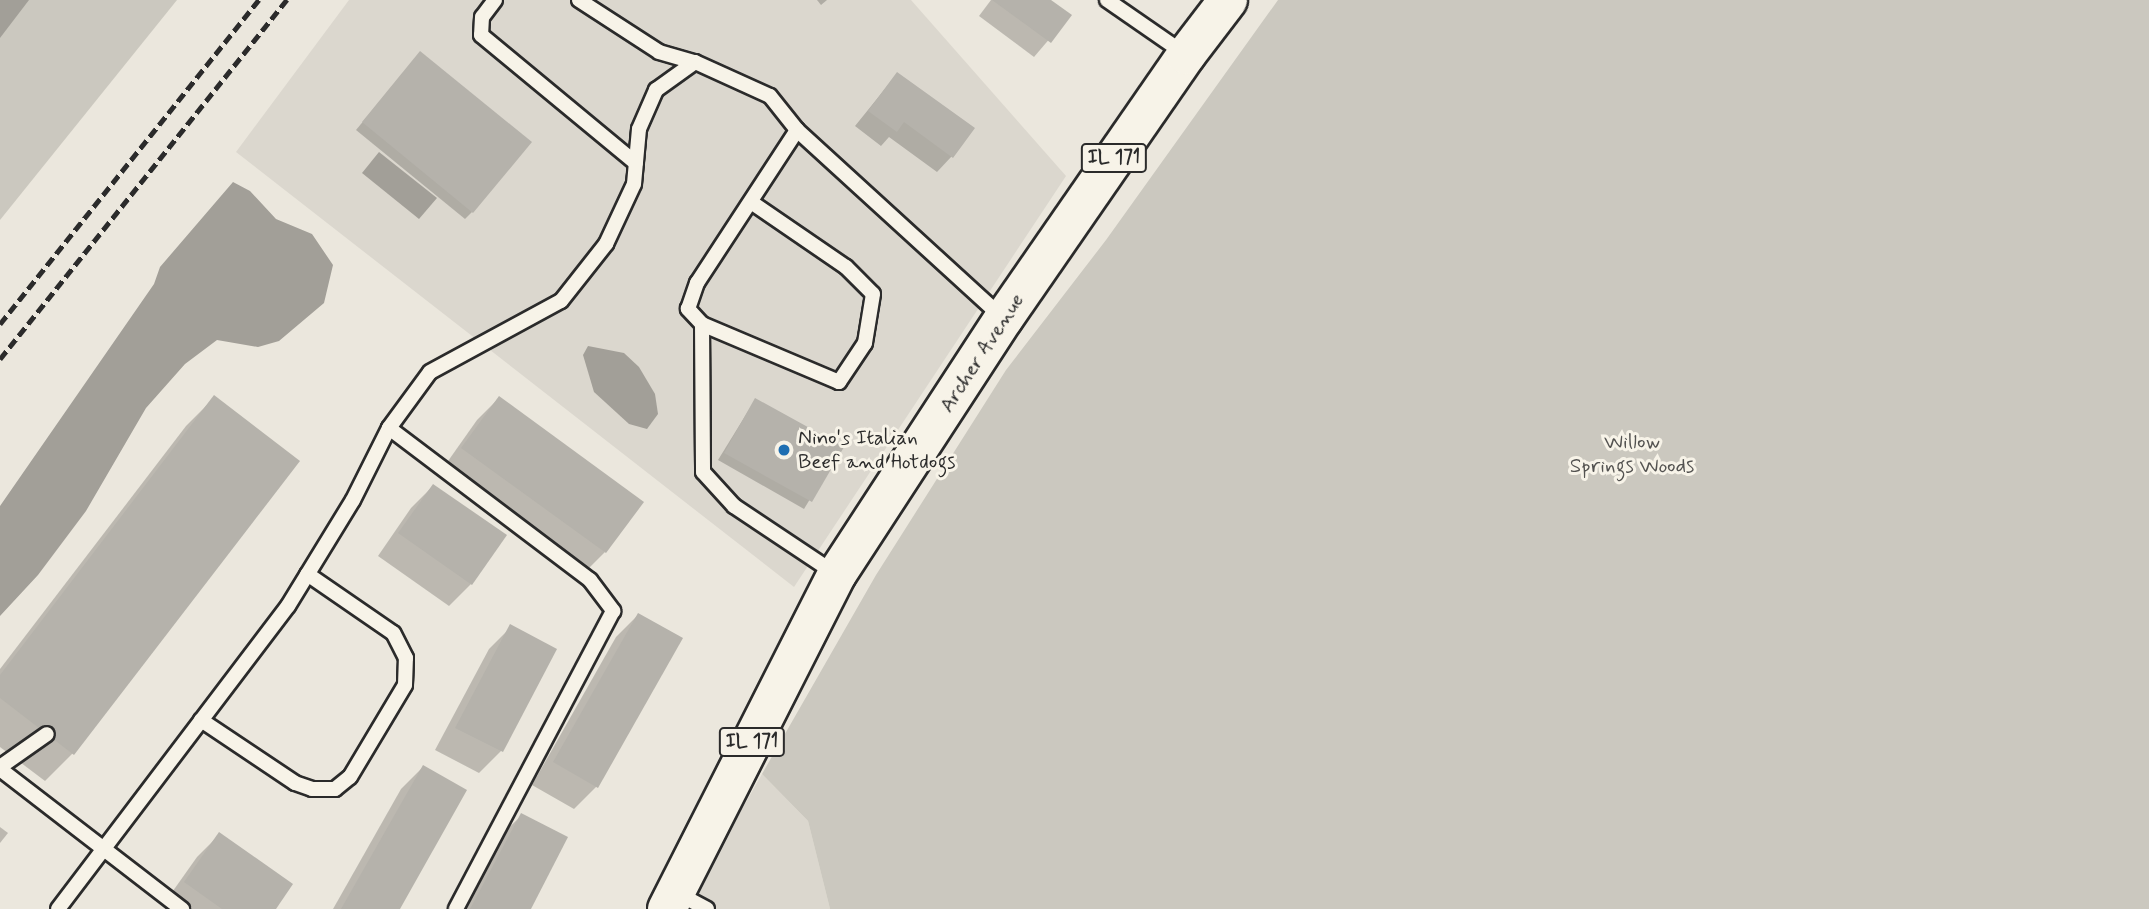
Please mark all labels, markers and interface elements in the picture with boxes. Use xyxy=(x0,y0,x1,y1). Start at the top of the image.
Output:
road number: IL 171 xyxy=(1081,142,1147,174)
street label: Archer Avenue xyxy=(935,290,1029,416)
place label: Nino's Italian Beef and Hotdogs xyxy=(798,425,951,475)
park label: Willow Springs Woods xyxy=(1570,429,1694,479)
marker: Nino's Italian Beef and Hotdogs xyxy=(776,442,792,458)
road number: IL 171 xyxy=(719,726,785,758)

